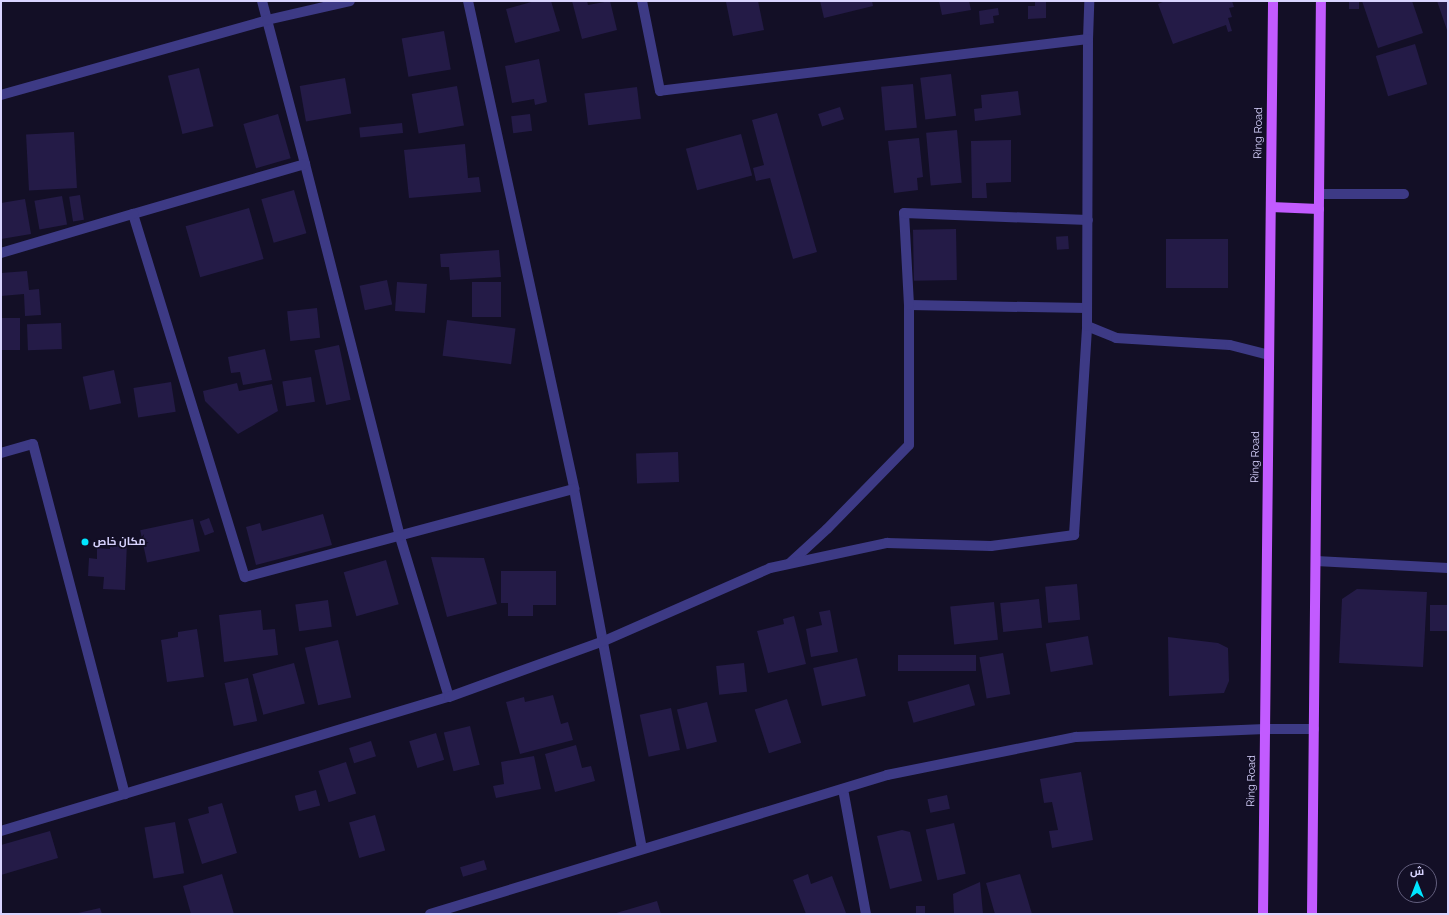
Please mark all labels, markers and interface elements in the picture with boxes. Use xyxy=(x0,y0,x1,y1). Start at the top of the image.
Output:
street label: Ring Road xyxy=(1252,107,1266,159)
street label: Ring Road xyxy=(1249,431,1263,483)
place label: مكان خاص xyxy=(93,535,145,549)
marker: مكان خاص xyxy=(80,537,90,547)
street label: Ring Road xyxy=(1245,755,1259,807)
north arrow xyxy=(1397,863,1437,903)
text: ش xyxy=(1410,865,1424,878)

